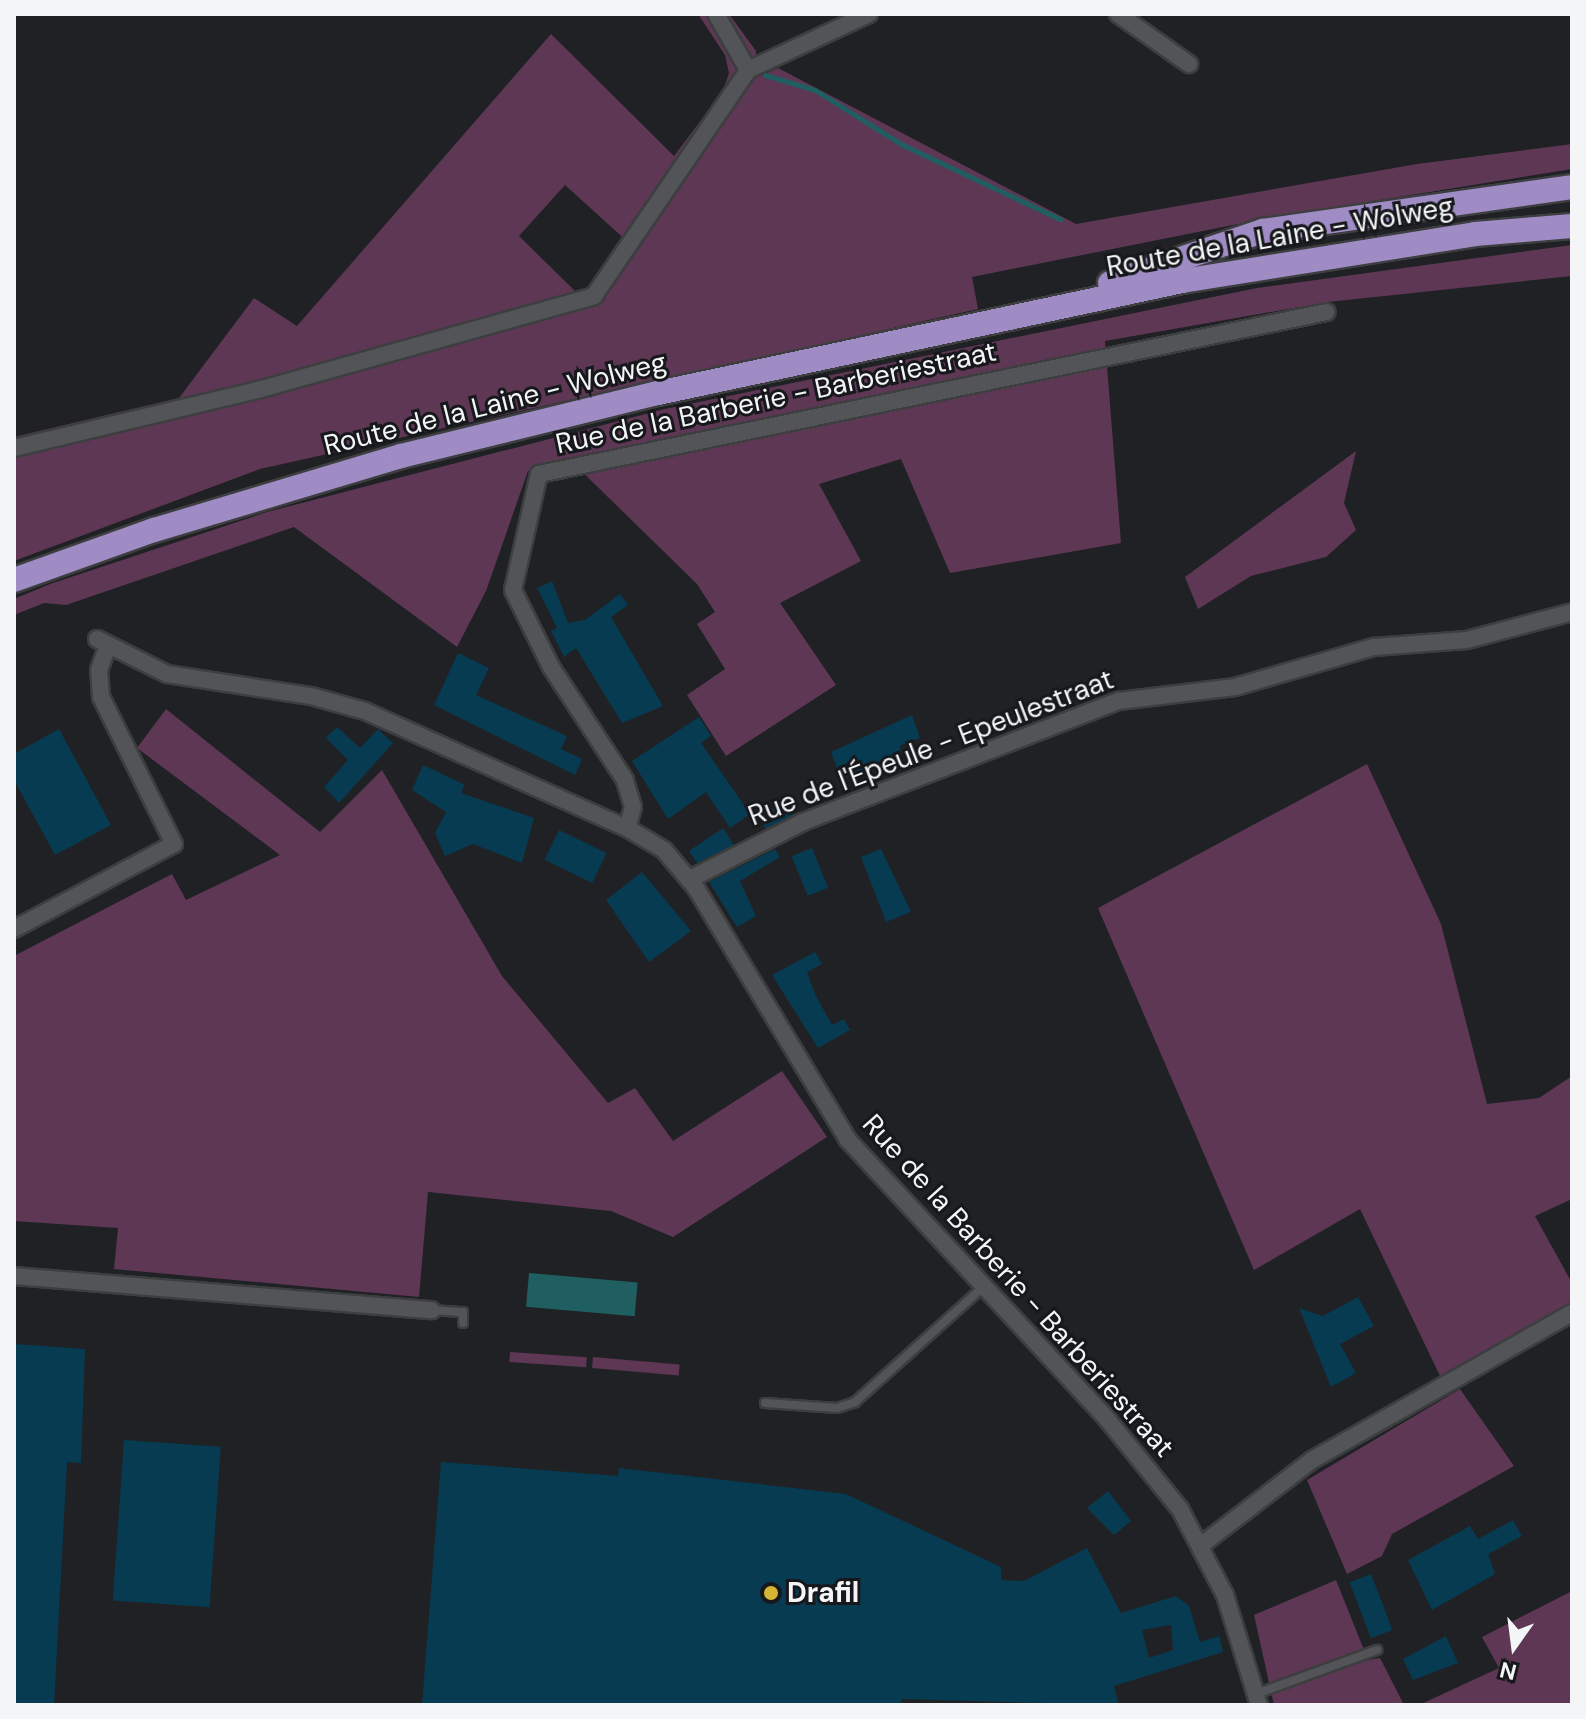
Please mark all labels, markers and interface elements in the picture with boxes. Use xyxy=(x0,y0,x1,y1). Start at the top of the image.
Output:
street label: Route de la Laine - Wolweg xyxy=(1104,190,1456,284)
street label: Rue de la Barberie - Barberiestraat xyxy=(553,335,999,461)
street label: Route de la Laine - Wolweg xyxy=(320,345,670,463)
street label: Rue de l'Épeule - Epeulestraat xyxy=(744,663,1118,833)
street label: Rue de la Barberie - Barberiestraat xyxy=(855,1108,1181,1464)
place label: Drafil xyxy=(787,1576,859,1610)
marker: Drafil xyxy=(762,1584,780,1602)
north arrow xyxy=(1474,1607,1554,1687)
text: N xyxy=(1497,1655,1519,1687)

